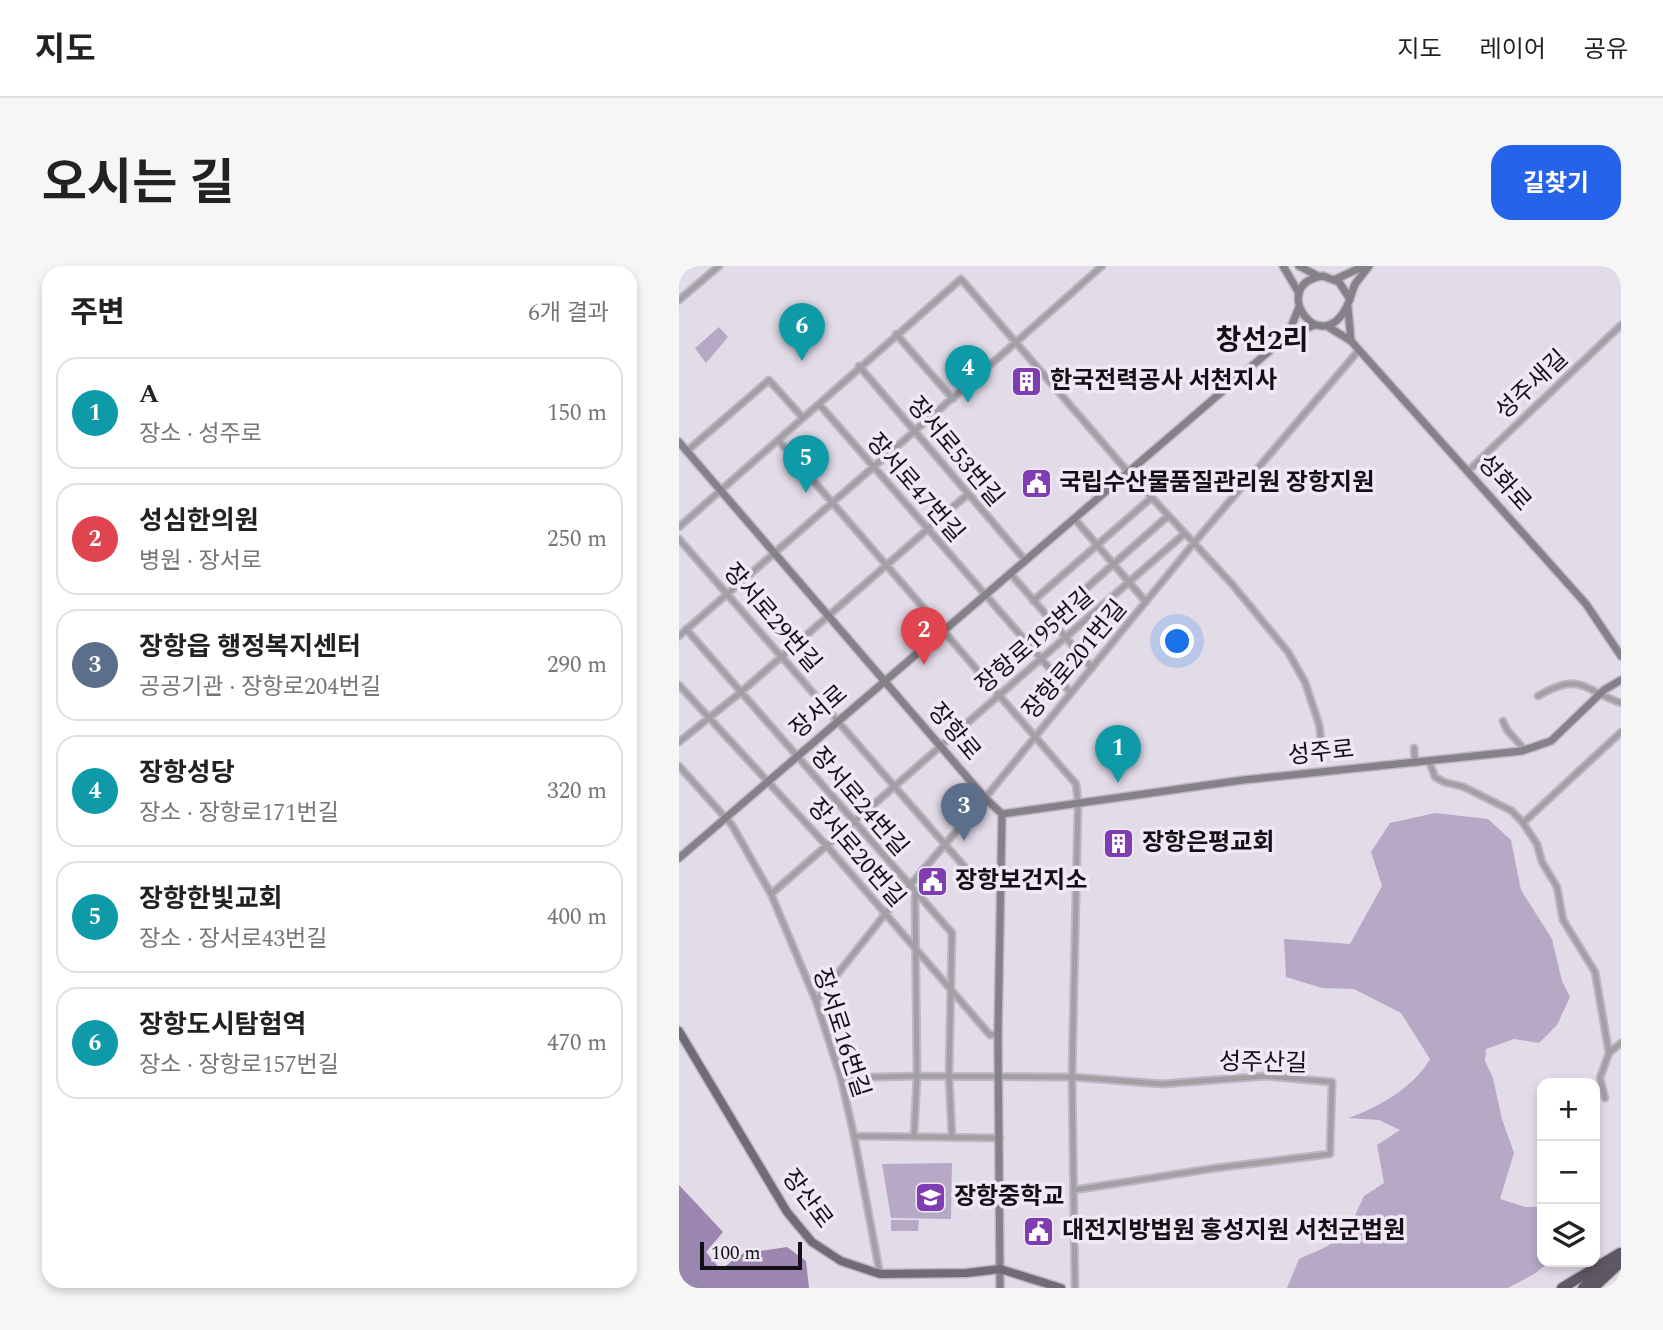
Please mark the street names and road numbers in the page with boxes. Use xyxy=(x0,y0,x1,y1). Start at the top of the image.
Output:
street label: 성주새길 xyxy=(1487,342,1577,428)
street label: 장서로53번길 xyxy=(898,389,1012,515)
street label: 장서로47번길 xyxy=(857,425,973,551)
street label: 성화로 xyxy=(1468,446,1540,520)
street label: 장서로29번길 xyxy=(714,555,830,681)
street label: 장항로195번길 xyxy=(968,579,1102,703)
street label: 장항로201번길 xyxy=(1014,592,1136,728)
street label: 장서로 xyxy=(782,677,856,747)
street label: 장항로 xyxy=(919,695,989,769)
street label: 성주로 xyxy=(1286,732,1356,774)
street label: 장서로24번길 xyxy=(801,739,917,865)
street label: 장서로20번길 xyxy=(798,790,914,916)
street label: 장서로16번길 xyxy=(803,964,879,1102)
street label: 성주산길 xyxy=(1219,1044,1307,1082)
street label: 장산로 xyxy=(773,1162,841,1236)

